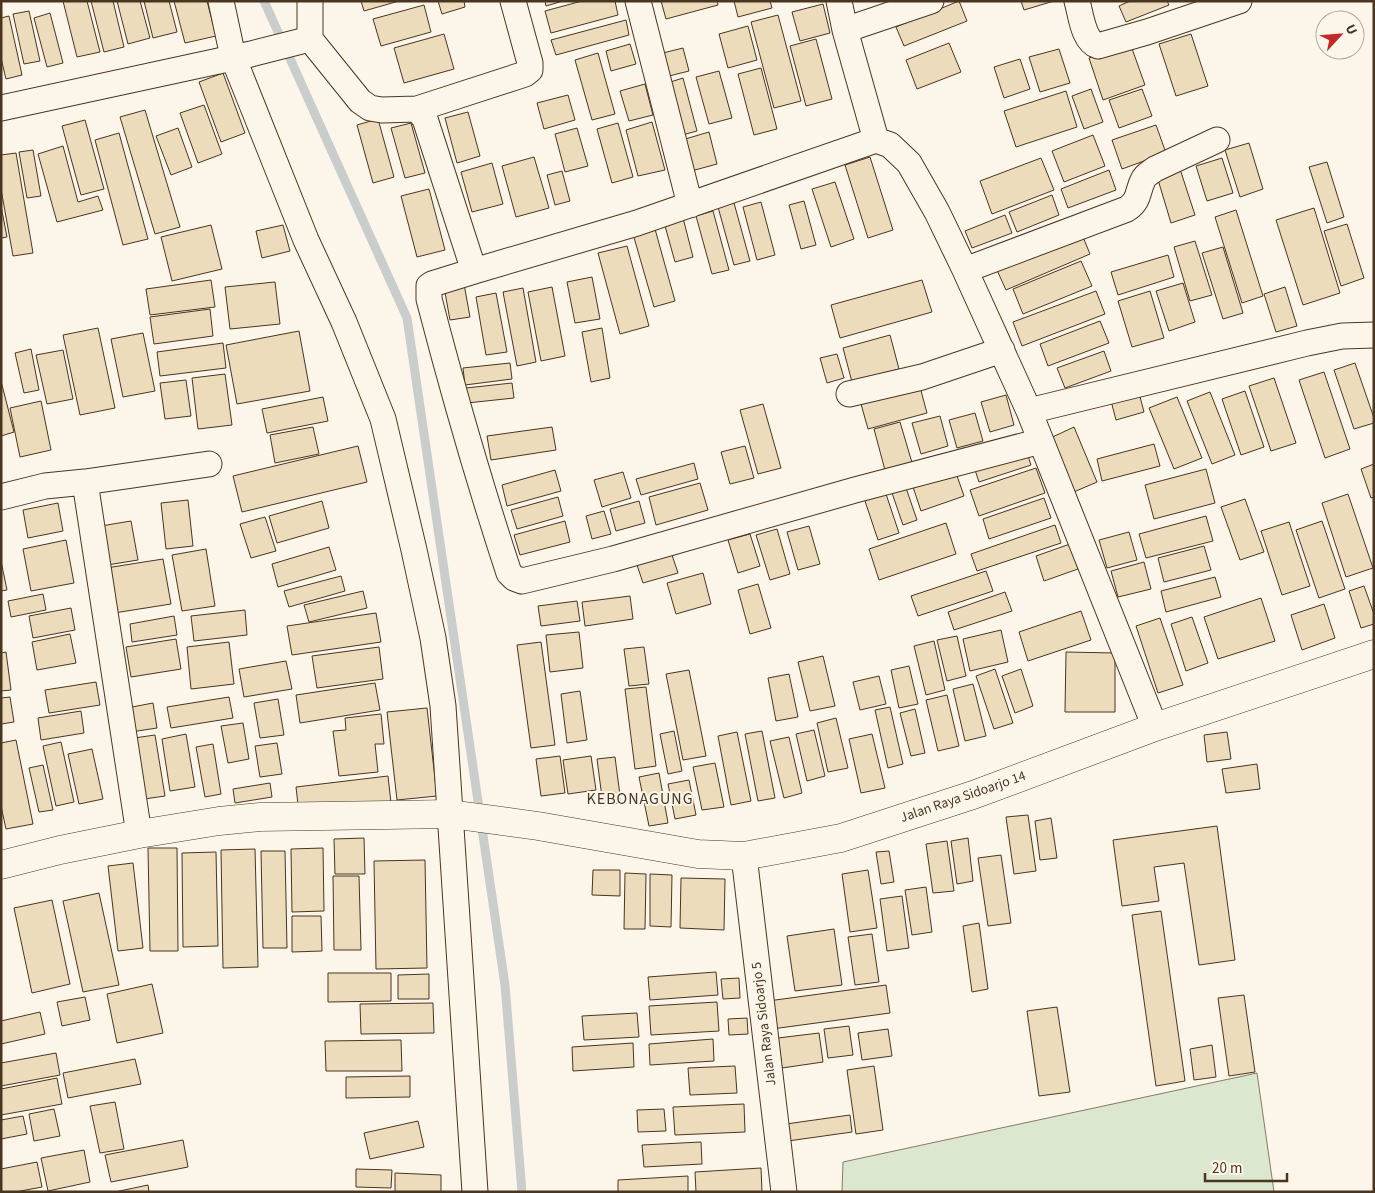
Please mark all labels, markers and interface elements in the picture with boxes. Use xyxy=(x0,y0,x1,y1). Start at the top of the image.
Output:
north arrow xyxy=(1315,10,1365,60)
text: U xyxy=(1340,21,1362,38)
street label: Jalan Raya Sidoarjo 14 xyxy=(897,766,1029,828)
district label: KEBONAGUNG xyxy=(586,788,694,810)
street label: Jalan Raya Sidoarjo 5 xyxy=(746,961,782,1087)
scale bar xyxy=(1205,1150,1288,1182)
text: 20 m xyxy=(1212,1158,1242,1179)

